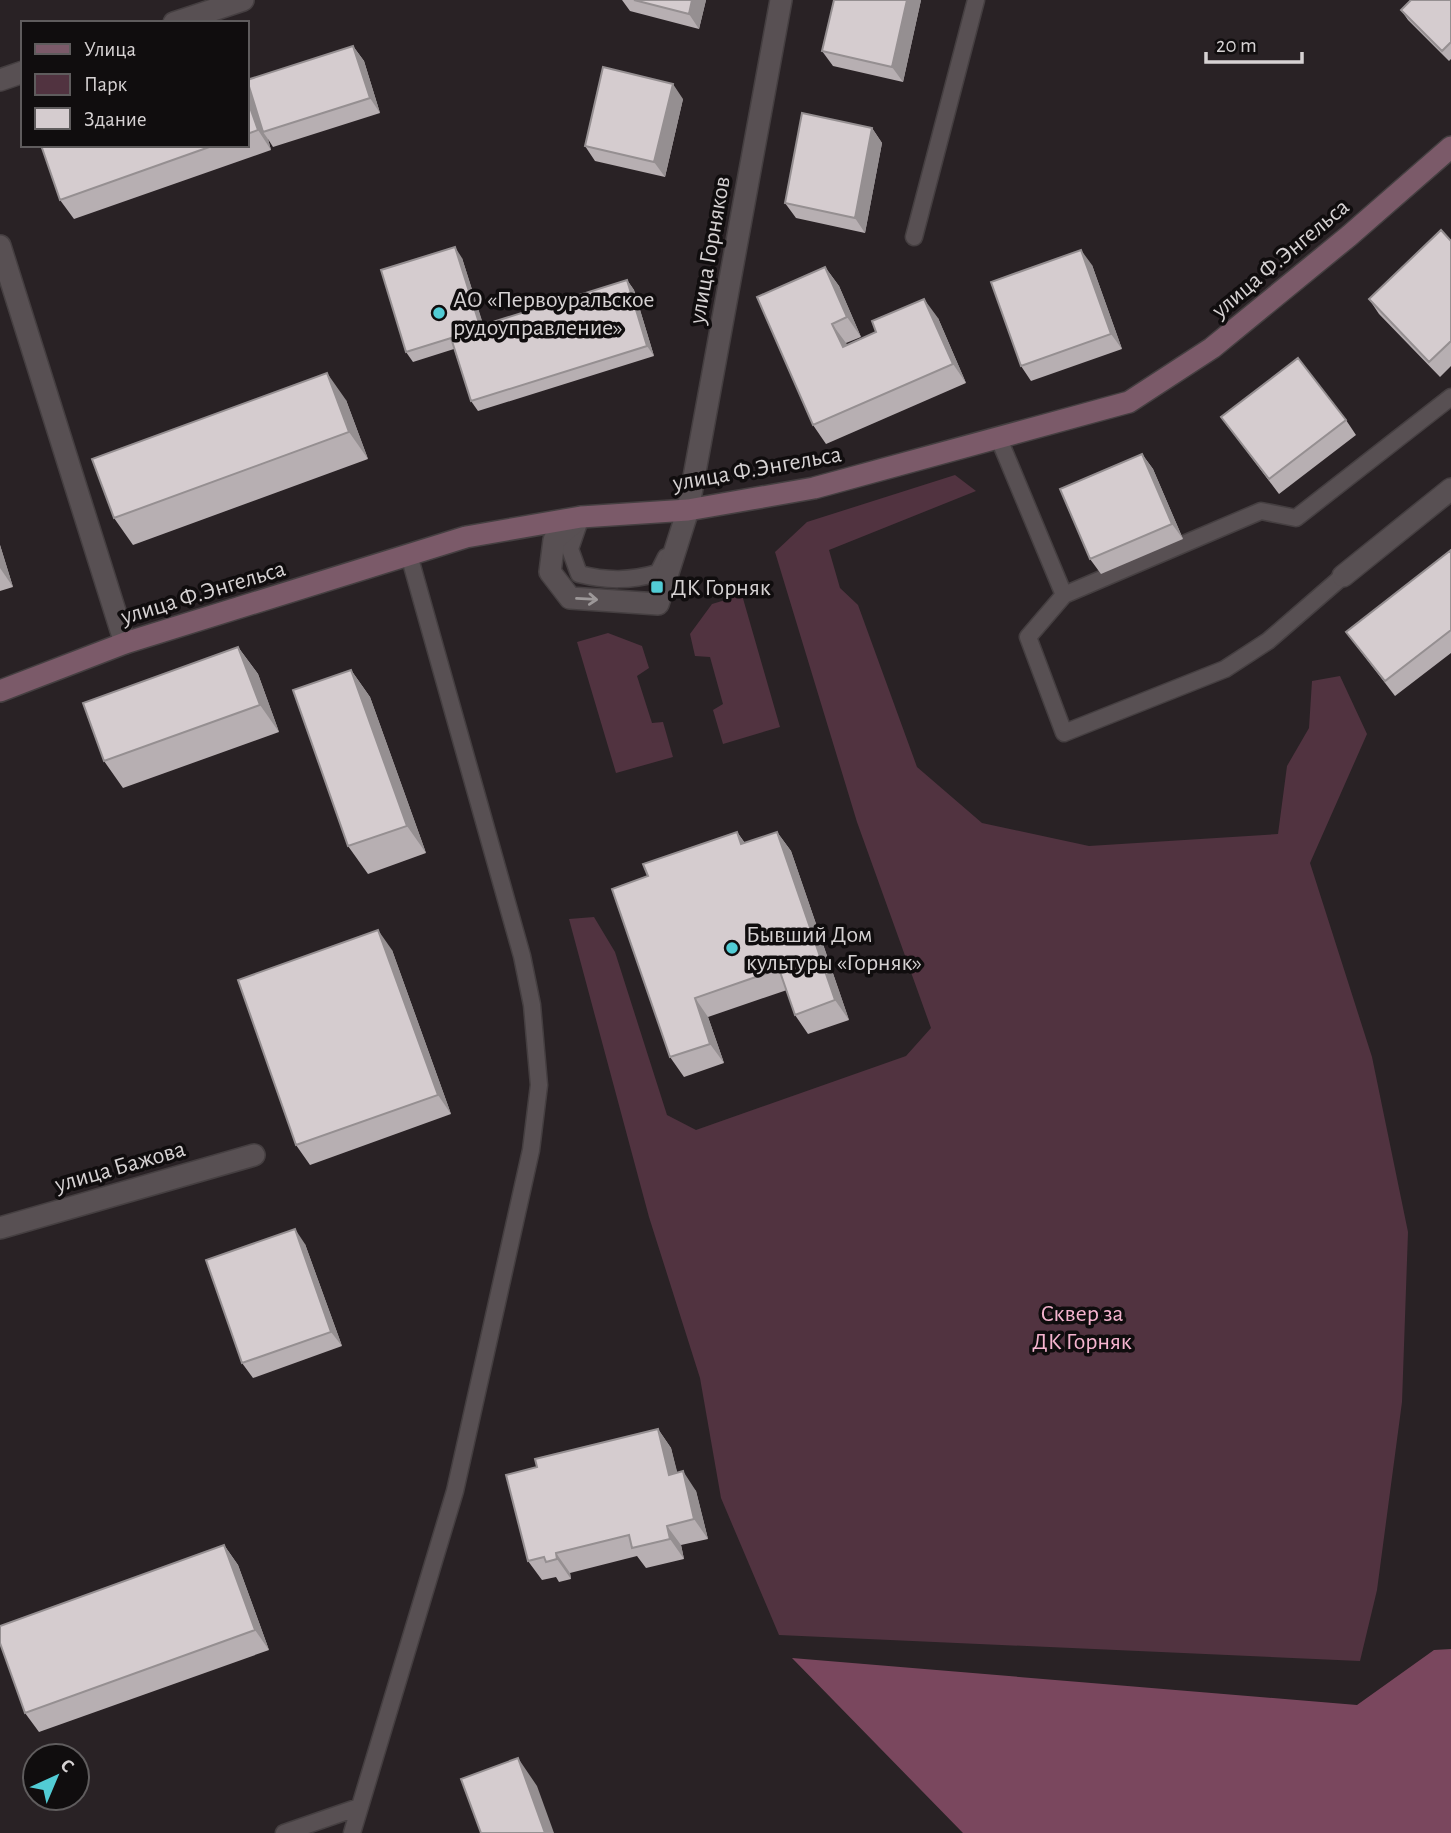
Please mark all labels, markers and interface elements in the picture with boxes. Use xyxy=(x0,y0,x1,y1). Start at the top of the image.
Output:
legend xyxy=(21,21,248,147)
scale bar xyxy=(1206,21,1302,65)
text: 20 m xyxy=(1216,35,1257,56)
text: Улица xyxy=(84,39,137,60)
text: Парк xyxy=(84,74,128,95)
text: Здание xyxy=(84,109,147,130)
street label: улица Горняков xyxy=(685,175,735,327)
street label: улица Ф.Энгельса xyxy=(1207,195,1354,323)
place label: АО «Первоуральское рудоуправление» xyxy=(453,288,655,340)
marker: АО «Первоуральское рудоуправление» xyxy=(431,305,447,321)
street label: улица Ф.Энгельса xyxy=(670,442,843,496)
street label: улица Ф.Энгельса xyxy=(117,557,289,630)
place label: ДК Горняк xyxy=(671,576,771,600)
marker: ДК Горняк xyxy=(649,579,665,595)
one-way arrow xyxy=(575,593,598,606)
place label: Бывший Дом культуры «Горняк» xyxy=(746,923,922,975)
marker: Бывший Дом культуры «Горняк» xyxy=(724,940,740,956)
street label: улица Бажова xyxy=(51,1137,188,1197)
park label: Сквер за ДК Горняк xyxy=(1032,1302,1132,1354)
north arrow xyxy=(21,1742,91,1812)
text: С xyxy=(56,1755,77,1776)

